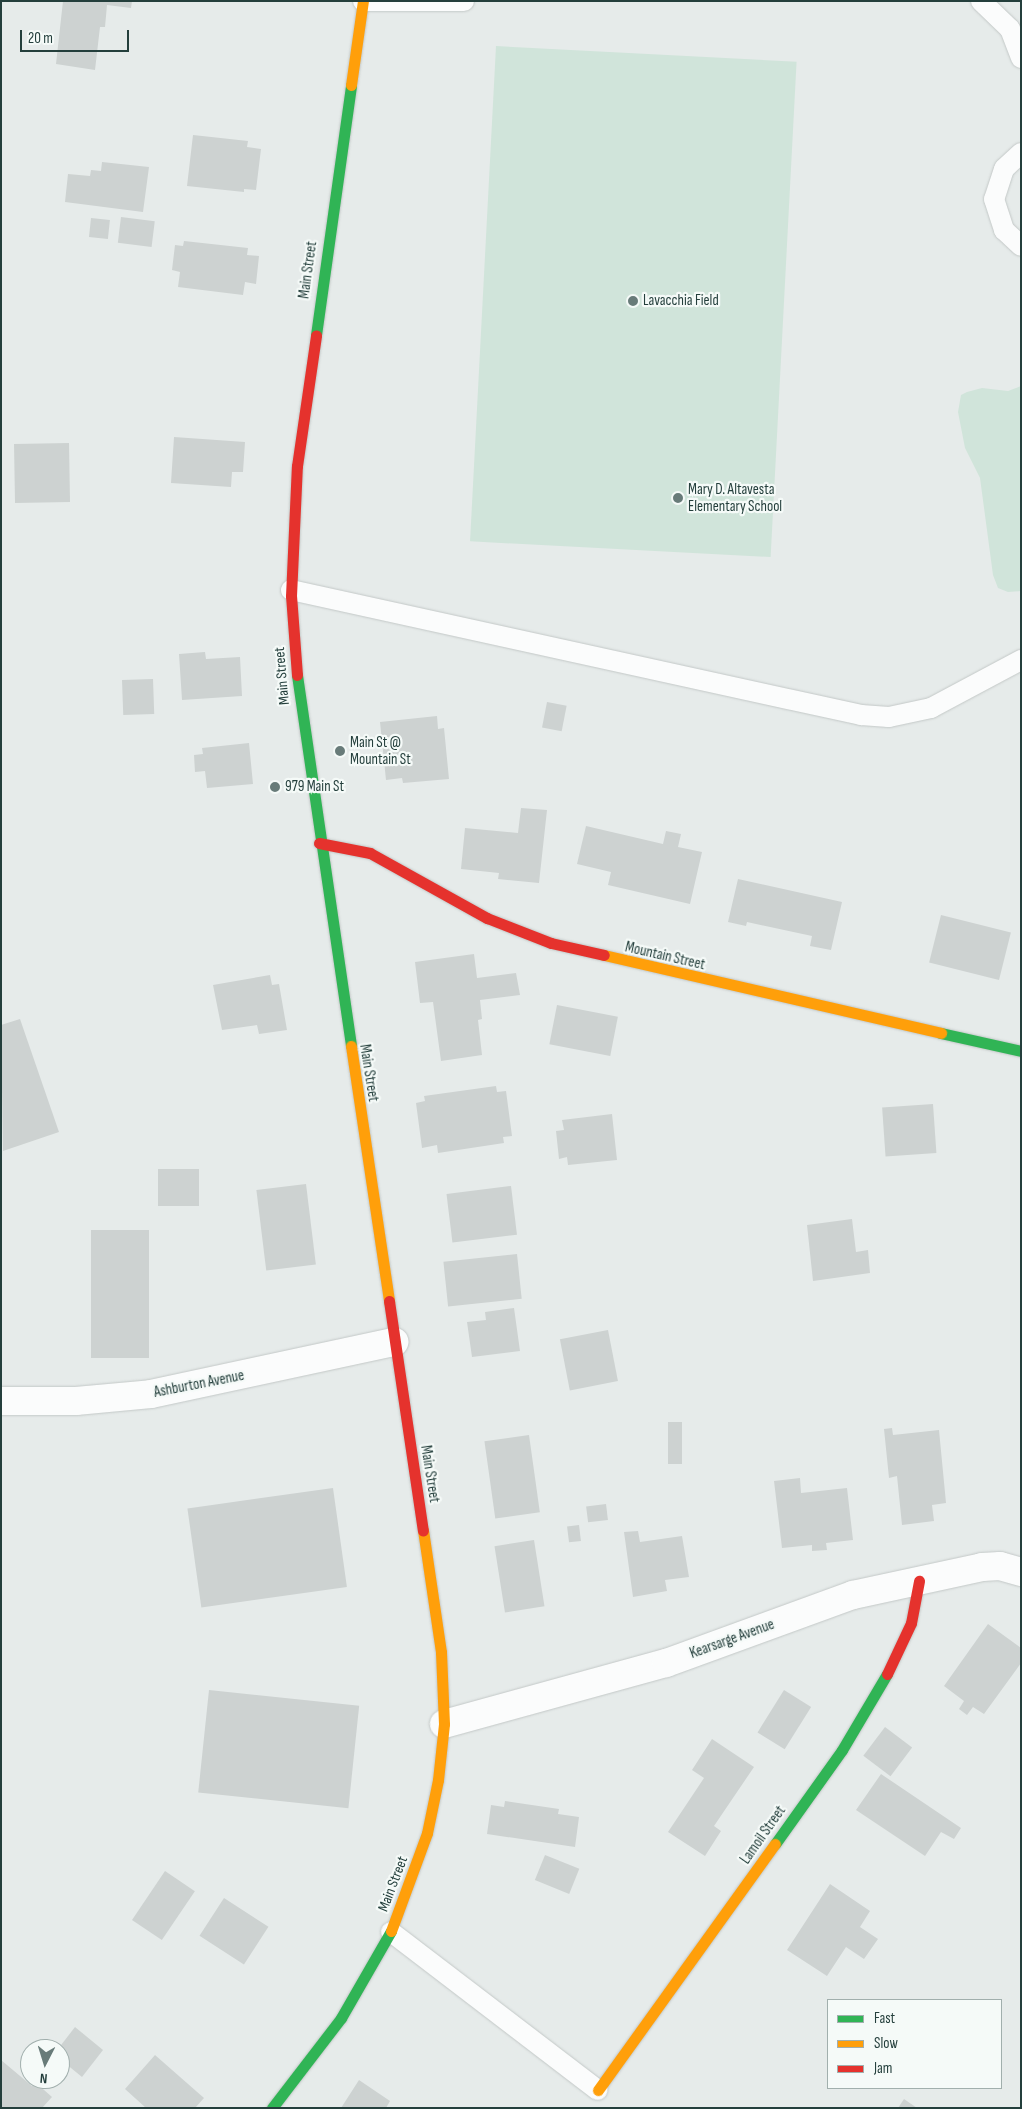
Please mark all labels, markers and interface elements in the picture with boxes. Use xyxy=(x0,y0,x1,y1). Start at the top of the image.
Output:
scale bar xyxy=(22,20,131,52)
text: 20 m xyxy=(28,29,53,48)
street label: Main Street xyxy=(295,240,321,300)
place label: Lavacchia Field xyxy=(643,292,719,310)
marker: Lavacchia Field xyxy=(627,295,639,307)
place label: Mary D. Altavesta Elementary School xyxy=(688,480,782,515)
marker: Mary D. Altavesta Elementary School xyxy=(672,492,684,504)
street label: Main Street xyxy=(271,646,293,706)
place label: Main St @ Mountain St xyxy=(350,733,411,768)
marker: Main St @ Mountain St xyxy=(334,745,346,757)
place label: 979 Main St xyxy=(285,778,344,796)
marker: 979 Main St xyxy=(269,781,281,793)
street label: Mountain Street xyxy=(623,938,707,974)
street label: Main Street xyxy=(356,1043,382,1103)
street label: Ashburton Avenue xyxy=(152,1366,246,1402)
street label: Main Street xyxy=(417,1444,443,1504)
street label: Kearsarge Avenue xyxy=(687,1615,777,1663)
street label: Lamoil Street xyxy=(736,1802,790,1868)
street label: Main Street xyxy=(374,1854,412,1914)
legend xyxy=(827,1999,1002,2089)
text: Fast xyxy=(874,2009,895,2028)
text: Slow xyxy=(874,2034,898,2053)
north arrow xyxy=(20,2039,70,2089)
text: Jam xyxy=(874,2059,892,2078)
text: N xyxy=(39,2070,48,2087)

